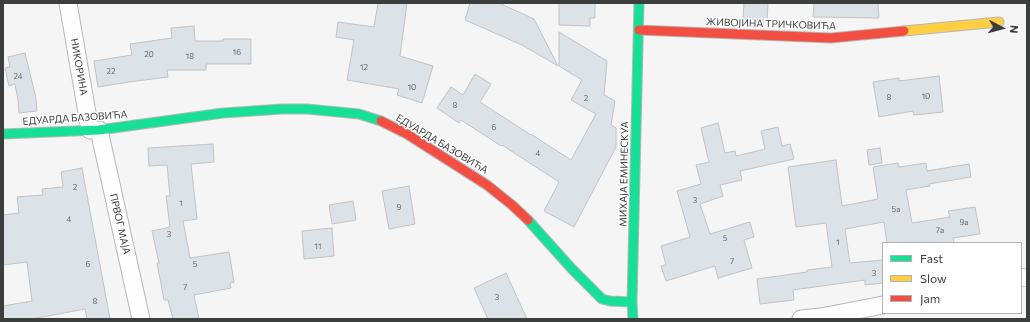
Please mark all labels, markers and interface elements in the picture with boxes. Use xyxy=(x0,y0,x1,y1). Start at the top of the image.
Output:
north arrow xyxy=(982,8,1022,48)
street label: ЖИВОЈИНА ТРИЧКОВИЋА xyxy=(706,16,836,32)
text: N xyxy=(1008,25,1021,34)
street label: НИКОРИНА xyxy=(68,38,90,96)
house number: 16 xyxy=(233,47,241,57)
house number: 20 xyxy=(144,49,154,59)
house number: 18 xyxy=(186,51,194,61)
house number: 12 xyxy=(360,62,368,72)
house number: 22 xyxy=(107,66,115,76)
house number: 24 xyxy=(13,71,23,81)
house number: 10 xyxy=(408,82,416,92)
house number: 10 xyxy=(922,91,930,101)
house number: 8 xyxy=(887,92,891,102)
house number: 2 xyxy=(584,93,588,103)
house number: 8 xyxy=(453,100,457,110)
street label: ЕДУАРДА БАЗОВИЋА xyxy=(22,108,128,128)
street label: ЕДУАРДА БАЗОВИЋА xyxy=(394,112,490,176)
street label: МИХАЈА ЕМИНЕСКУА xyxy=(617,121,631,227)
house number: 6 xyxy=(492,122,496,132)
house number: 4 xyxy=(536,148,540,158)
house number: 2 xyxy=(73,182,77,192)
street label: ПРВОГ МАЈА xyxy=(107,192,133,256)
house number: 3 xyxy=(693,195,697,205)
house number: 1 xyxy=(179,198,183,208)
house number: 9 xyxy=(397,202,401,212)
house number: 5a xyxy=(892,204,900,214)
house number: 4 xyxy=(67,214,71,224)
house number: 9a xyxy=(959,217,969,227)
house number: 7a xyxy=(936,225,944,235)
house number: 3 xyxy=(167,229,171,239)
house number: 5 xyxy=(723,233,727,243)
house number: 1 xyxy=(836,237,840,247)
house number: 11 xyxy=(315,241,321,251)
legend xyxy=(882,242,1022,314)
text: Fast xyxy=(920,251,943,265)
house number: 7 xyxy=(730,256,734,266)
house number: 6 xyxy=(86,259,90,269)
house number: 5 xyxy=(193,259,197,269)
house number: 3 xyxy=(872,268,876,278)
text: Slow xyxy=(920,271,947,285)
house number: 7 xyxy=(183,282,187,292)
text: Jam xyxy=(920,291,940,305)
house number: 3 xyxy=(495,292,499,302)
house number: 8 xyxy=(93,296,97,306)

